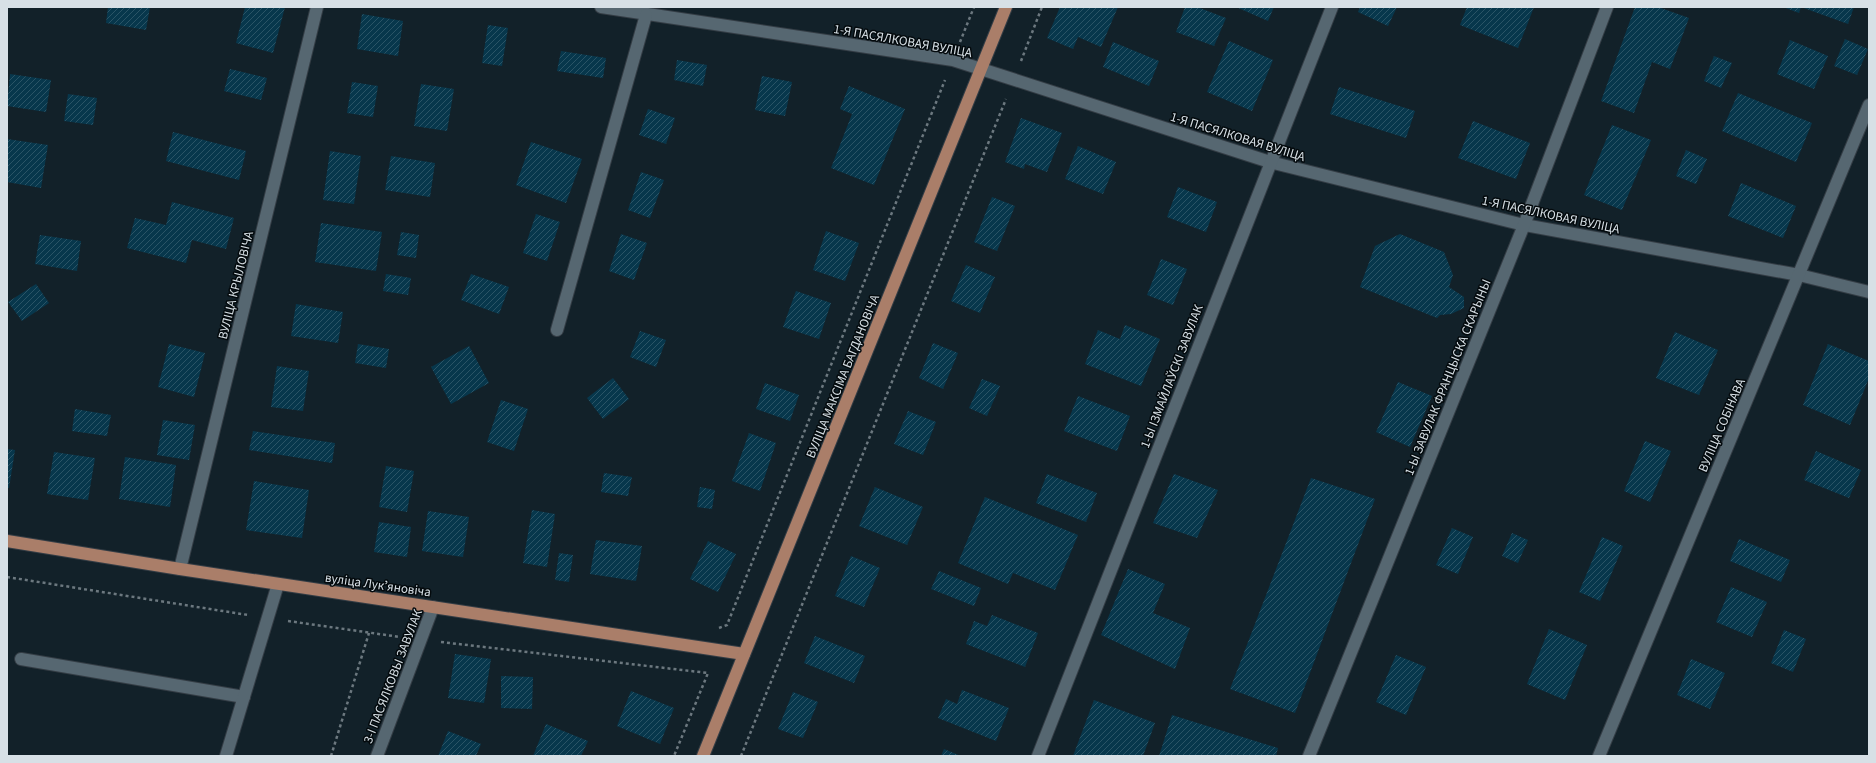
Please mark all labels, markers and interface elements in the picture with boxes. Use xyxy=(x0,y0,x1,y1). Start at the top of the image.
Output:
street label: 1-Я ПАСЯЛКОВАЯ ВУЛІЦА xyxy=(832,20,974,62)
street label: 1-Я ПАСЯЛКОВАЯ ВУЛІЦА xyxy=(1168,108,1308,166)
street label: 1-Я ПАСЯЛКОВАЯ ВУЛІЦА xyxy=(1480,192,1622,239)
street label: ВУЛІЦА КРЫЛОВІЧА xyxy=(214,228,258,341)
street label: 1-Ы ЗАВУЛАК ФРАНЦЫСКА СКАРЫНЫ xyxy=(1400,277,1496,478)
street label: ВУЛІЦА МАКСІМА БАГДАНОВІЧА xyxy=(802,291,884,461)
street label: 1-Ы ІЗМАЙЛАЎСКІ ЗАВУЛАК xyxy=(1136,302,1208,451)
street label: ВУЛІЦА СОБІНАВА xyxy=(1694,375,1750,475)
street label: вуліца Лукʼяновіча xyxy=(324,569,432,601)
street label: 3-І ПАСЯЛКОВЫ ЗАВУЛАК xyxy=(359,606,427,746)

